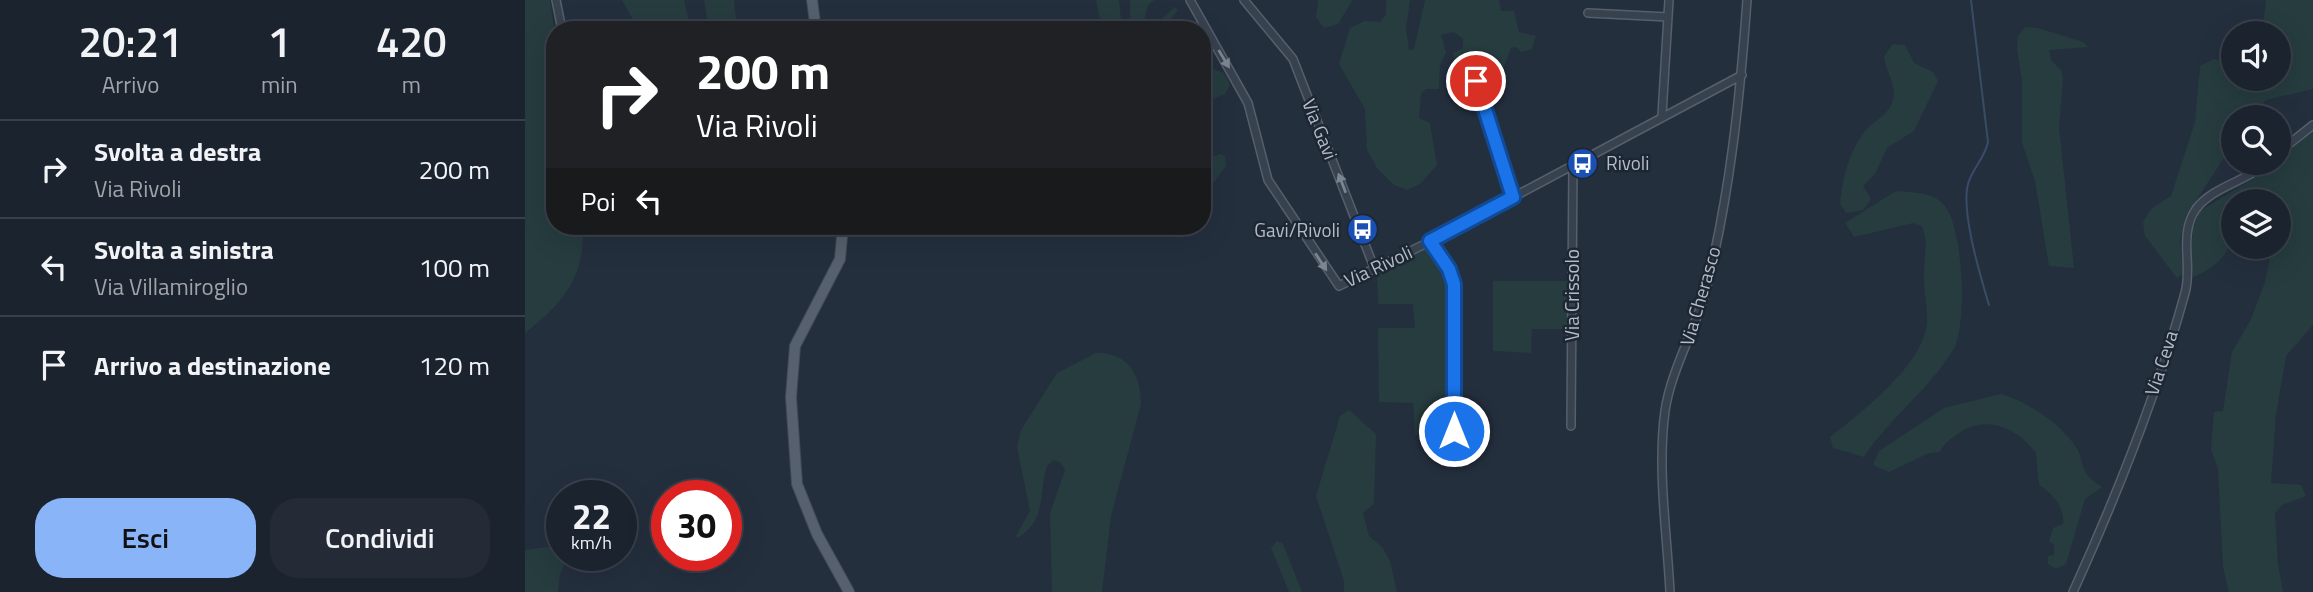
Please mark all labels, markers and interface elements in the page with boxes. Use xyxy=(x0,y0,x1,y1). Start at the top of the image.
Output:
text: 20:21 xyxy=(78,9,183,73)
text: 1 xyxy=(268,9,291,73)
text: 420 xyxy=(376,9,447,73)
map controls xyxy=(2221,21,2291,259)
button: sound xyxy=(2221,21,2291,91)
text: 200 m xyxy=(696,33,830,108)
icon: right xyxy=(581,49,672,140)
one-way arrow xyxy=(1218,49,1231,69)
pin xyxy=(1446,51,1506,111)
icon: arrive xyxy=(1457,62,1495,100)
text: Arrivo xyxy=(102,67,159,102)
text: min xyxy=(261,67,298,102)
text: m xyxy=(402,67,421,102)
street label: Via Gavi xyxy=(1295,94,1346,164)
text: Via Rivoli xyxy=(696,101,818,149)
button: search xyxy=(2221,105,2291,175)
text: Svolta a destra xyxy=(94,132,261,171)
bus stop icon: Rivoli xyxy=(1566,146,1600,180)
place label: Rivoli xyxy=(1606,148,1649,177)
icon: right xyxy=(35,150,73,188)
text: 200 m xyxy=(419,150,490,189)
text: Via Rivoli xyxy=(94,171,182,206)
one-way arrow xyxy=(1336,173,1347,194)
text: Poi xyxy=(581,182,616,221)
icon: left xyxy=(630,182,668,220)
button: layers xyxy=(2221,189,2291,259)
bus stop icon: Gavi/Rivoli xyxy=(1346,213,1380,247)
place label: Gavi/Rivoli xyxy=(1254,215,1340,244)
text: Svolta a sinistra xyxy=(94,230,274,269)
street label: Via Rivoli xyxy=(1339,237,1417,294)
street label: Via Cherasco xyxy=(1671,243,1728,349)
icon: left xyxy=(35,248,73,286)
text: 100 m xyxy=(419,248,490,287)
street label: Via Crissolo xyxy=(1557,249,1586,341)
one-way arrow xyxy=(1314,253,1327,272)
text: Via Villamiroglio xyxy=(94,269,248,304)
street label: Via Ceva xyxy=(2136,326,2185,399)
icon: arrive xyxy=(35,346,73,384)
text: Arrivo a destinazione xyxy=(94,346,331,385)
text: 120 m xyxy=(419,346,490,385)
position arrow xyxy=(1417,394,1491,468)
speed limit sign: 30 xyxy=(651,480,742,571)
text: 22 xyxy=(572,489,611,543)
button: Esci xyxy=(35,498,256,578)
button: Condividi xyxy=(270,498,490,578)
text: km/h xyxy=(571,529,612,556)

